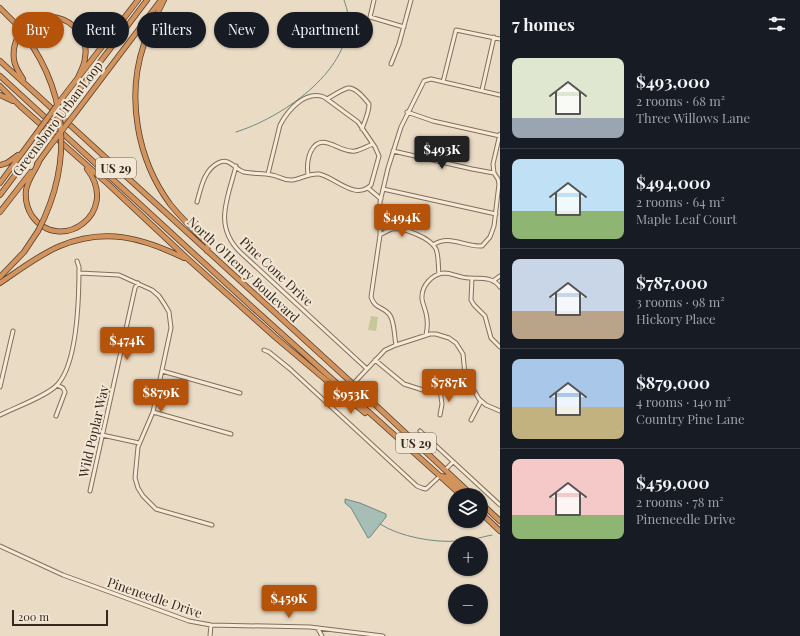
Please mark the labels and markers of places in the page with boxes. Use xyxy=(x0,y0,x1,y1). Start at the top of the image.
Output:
pin: $493K xyxy=(414,136,470,170)
pin: $494K xyxy=(374,204,430,238)
pin: $474K xyxy=(99,327,155,361)
pin: $787K xyxy=(421,369,477,403)
pin: $879K xyxy=(133,379,189,413)
pin: $953K xyxy=(323,381,379,415)
pin: $459K xyxy=(261,585,317,619)

